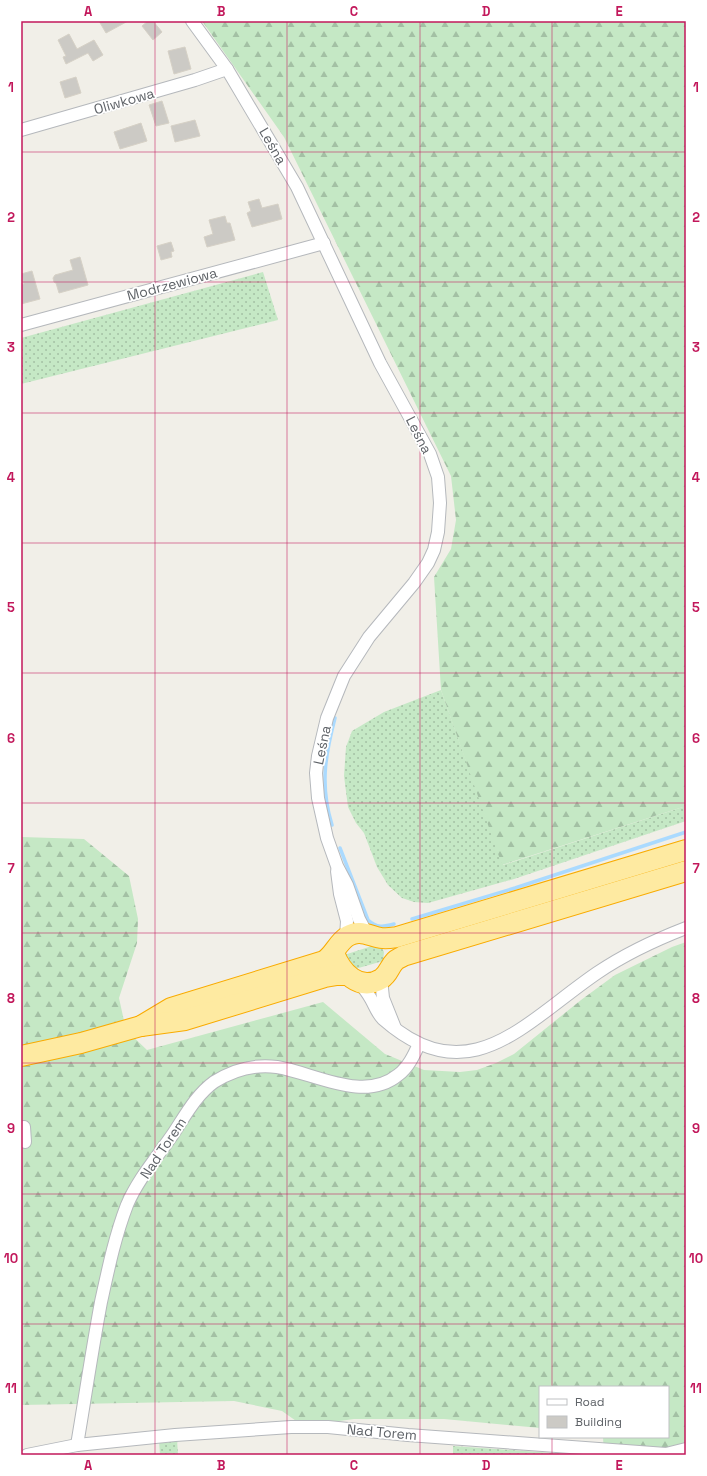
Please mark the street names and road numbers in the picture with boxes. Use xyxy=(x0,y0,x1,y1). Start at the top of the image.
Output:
street label: Oliwkowa xyxy=(92,84,156,118)
street label: Leśna xyxy=(255,124,291,168)
street label: Modrzewiowa xyxy=(125,263,219,305)
street label: Leśna xyxy=(402,413,436,457)
street label: Leśna xyxy=(309,724,335,766)
street label: Nad Torem xyxy=(136,1114,190,1182)
street label: Nad Torem xyxy=(346,1420,418,1444)

